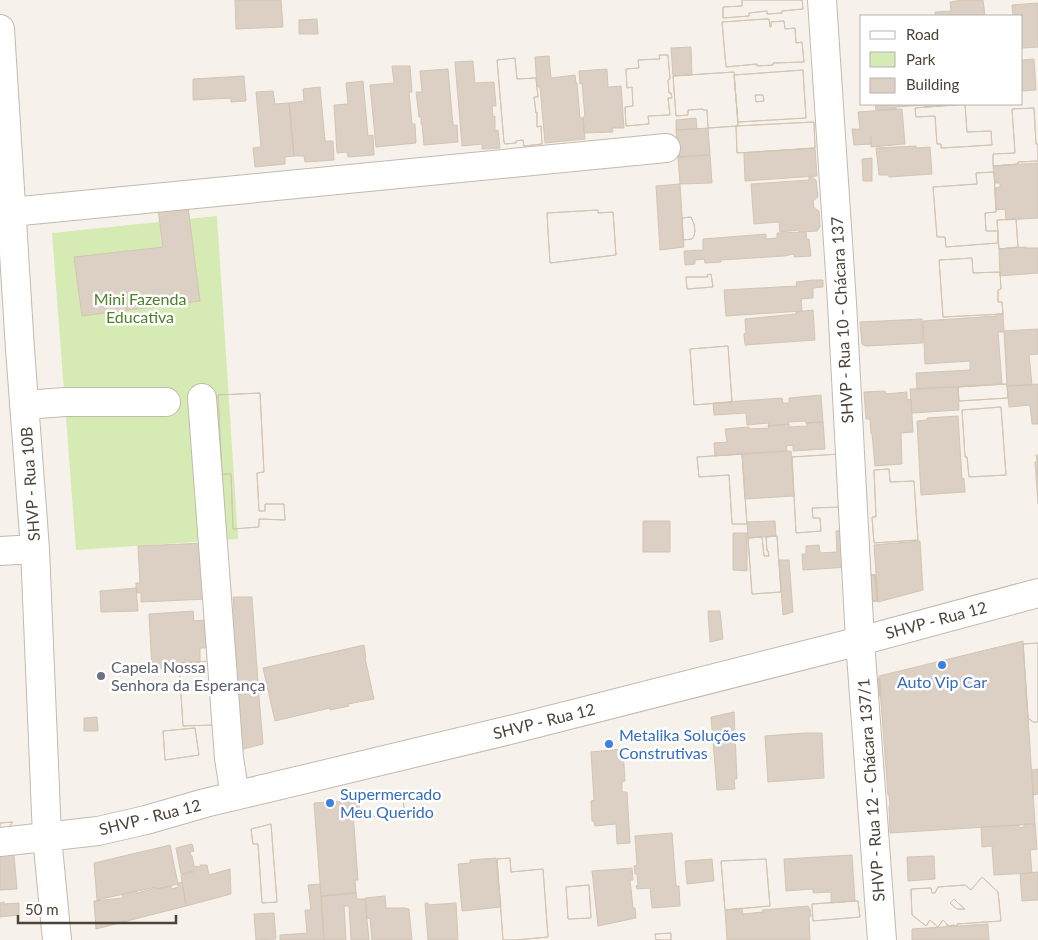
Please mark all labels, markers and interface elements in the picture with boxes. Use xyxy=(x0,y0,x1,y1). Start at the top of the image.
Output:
legend xyxy=(860,15,1023,105)
text: Road xyxy=(906,25,939,43)
text: Park xyxy=(906,50,936,68)
text: Building xyxy=(906,75,959,93)
street label: SHVP - Rua 10 - Chácara 137 xyxy=(827,216,856,424)
park label: Mini Fazenda Educativa xyxy=(94,289,186,326)
street label: SHVP - Rua 10B xyxy=(16,426,43,542)
street label: SHVP - Rua 12 xyxy=(883,597,989,642)
place label: Capela Nossa Senhora da Esperança xyxy=(111,657,265,694)
marker: Auto Vip Car xyxy=(936,659,948,671)
marker: Capela Nossa Senhora da Esperança xyxy=(95,670,107,682)
place label: Auto Vip Car xyxy=(897,672,987,691)
street label: SHVP - Rua 12 - Chácara 137/1 xyxy=(853,678,888,902)
street label: SHVP - Rua 12 xyxy=(491,699,597,742)
place label: Metalika Soluções Construtivas xyxy=(619,725,746,762)
marker: Metalika Soluções Construtivas xyxy=(603,738,615,750)
place label: Supermercado Meu Querido xyxy=(340,784,441,821)
street label: SHVP - Rua 12 xyxy=(97,795,203,838)
marker: Supermercado Meu Querido xyxy=(324,797,336,809)
scale bar xyxy=(18,892,175,924)
text: 50 m xyxy=(25,900,59,918)

